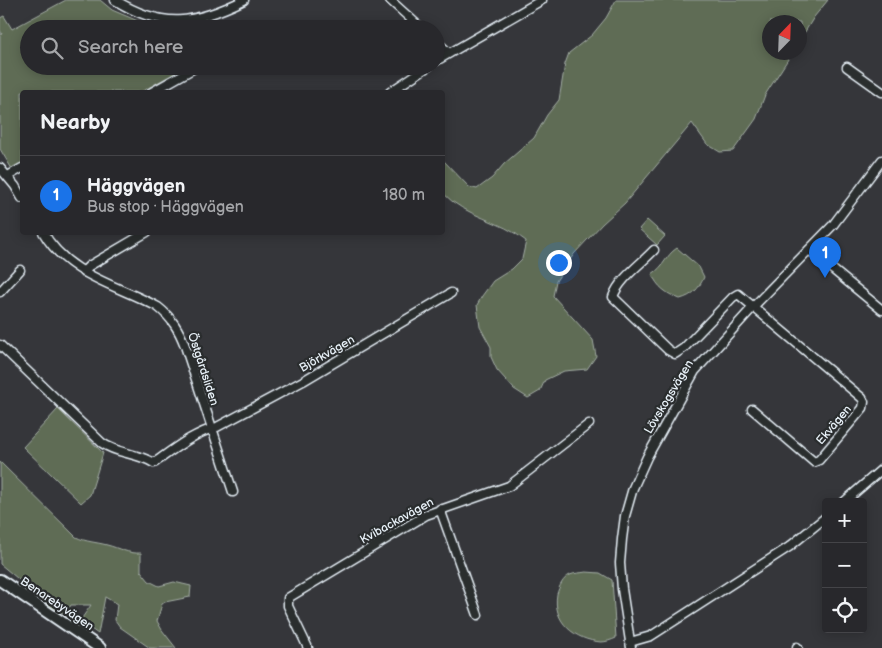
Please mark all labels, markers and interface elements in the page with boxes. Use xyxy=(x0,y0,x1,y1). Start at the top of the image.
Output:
north arrow xyxy=(762,15,807,60)
search box xyxy=(20,20,445,75)
icon: search xyxy=(38,34,66,62)
text: Search here xyxy=(78,36,183,59)
text: Nearby xyxy=(40,110,110,135)
text: Häggvägen xyxy=(87,175,185,198)
text: 1 xyxy=(53,186,59,205)
text: 180 m xyxy=(383,186,425,205)
text: Bus stop · Häggvägen xyxy=(87,198,244,217)
pin: 1 xyxy=(809,237,841,278)
your location xyxy=(546,250,572,276)
street label: Östgårdsliden xyxy=(184,330,223,408)
street label: Björkvägen xyxy=(297,332,357,376)
street label: Lövskogsvägen xyxy=(641,357,697,437)
street label: Ekvägen xyxy=(813,402,855,448)
street label: Kvibackavägen xyxy=(358,494,437,547)
map controls xyxy=(822,498,867,633)
button: + xyxy=(822,498,867,543)
button: − xyxy=(822,543,867,588)
street label: Benarebyvägen xyxy=(17,574,97,634)
button: locate xyxy=(822,588,867,633)

